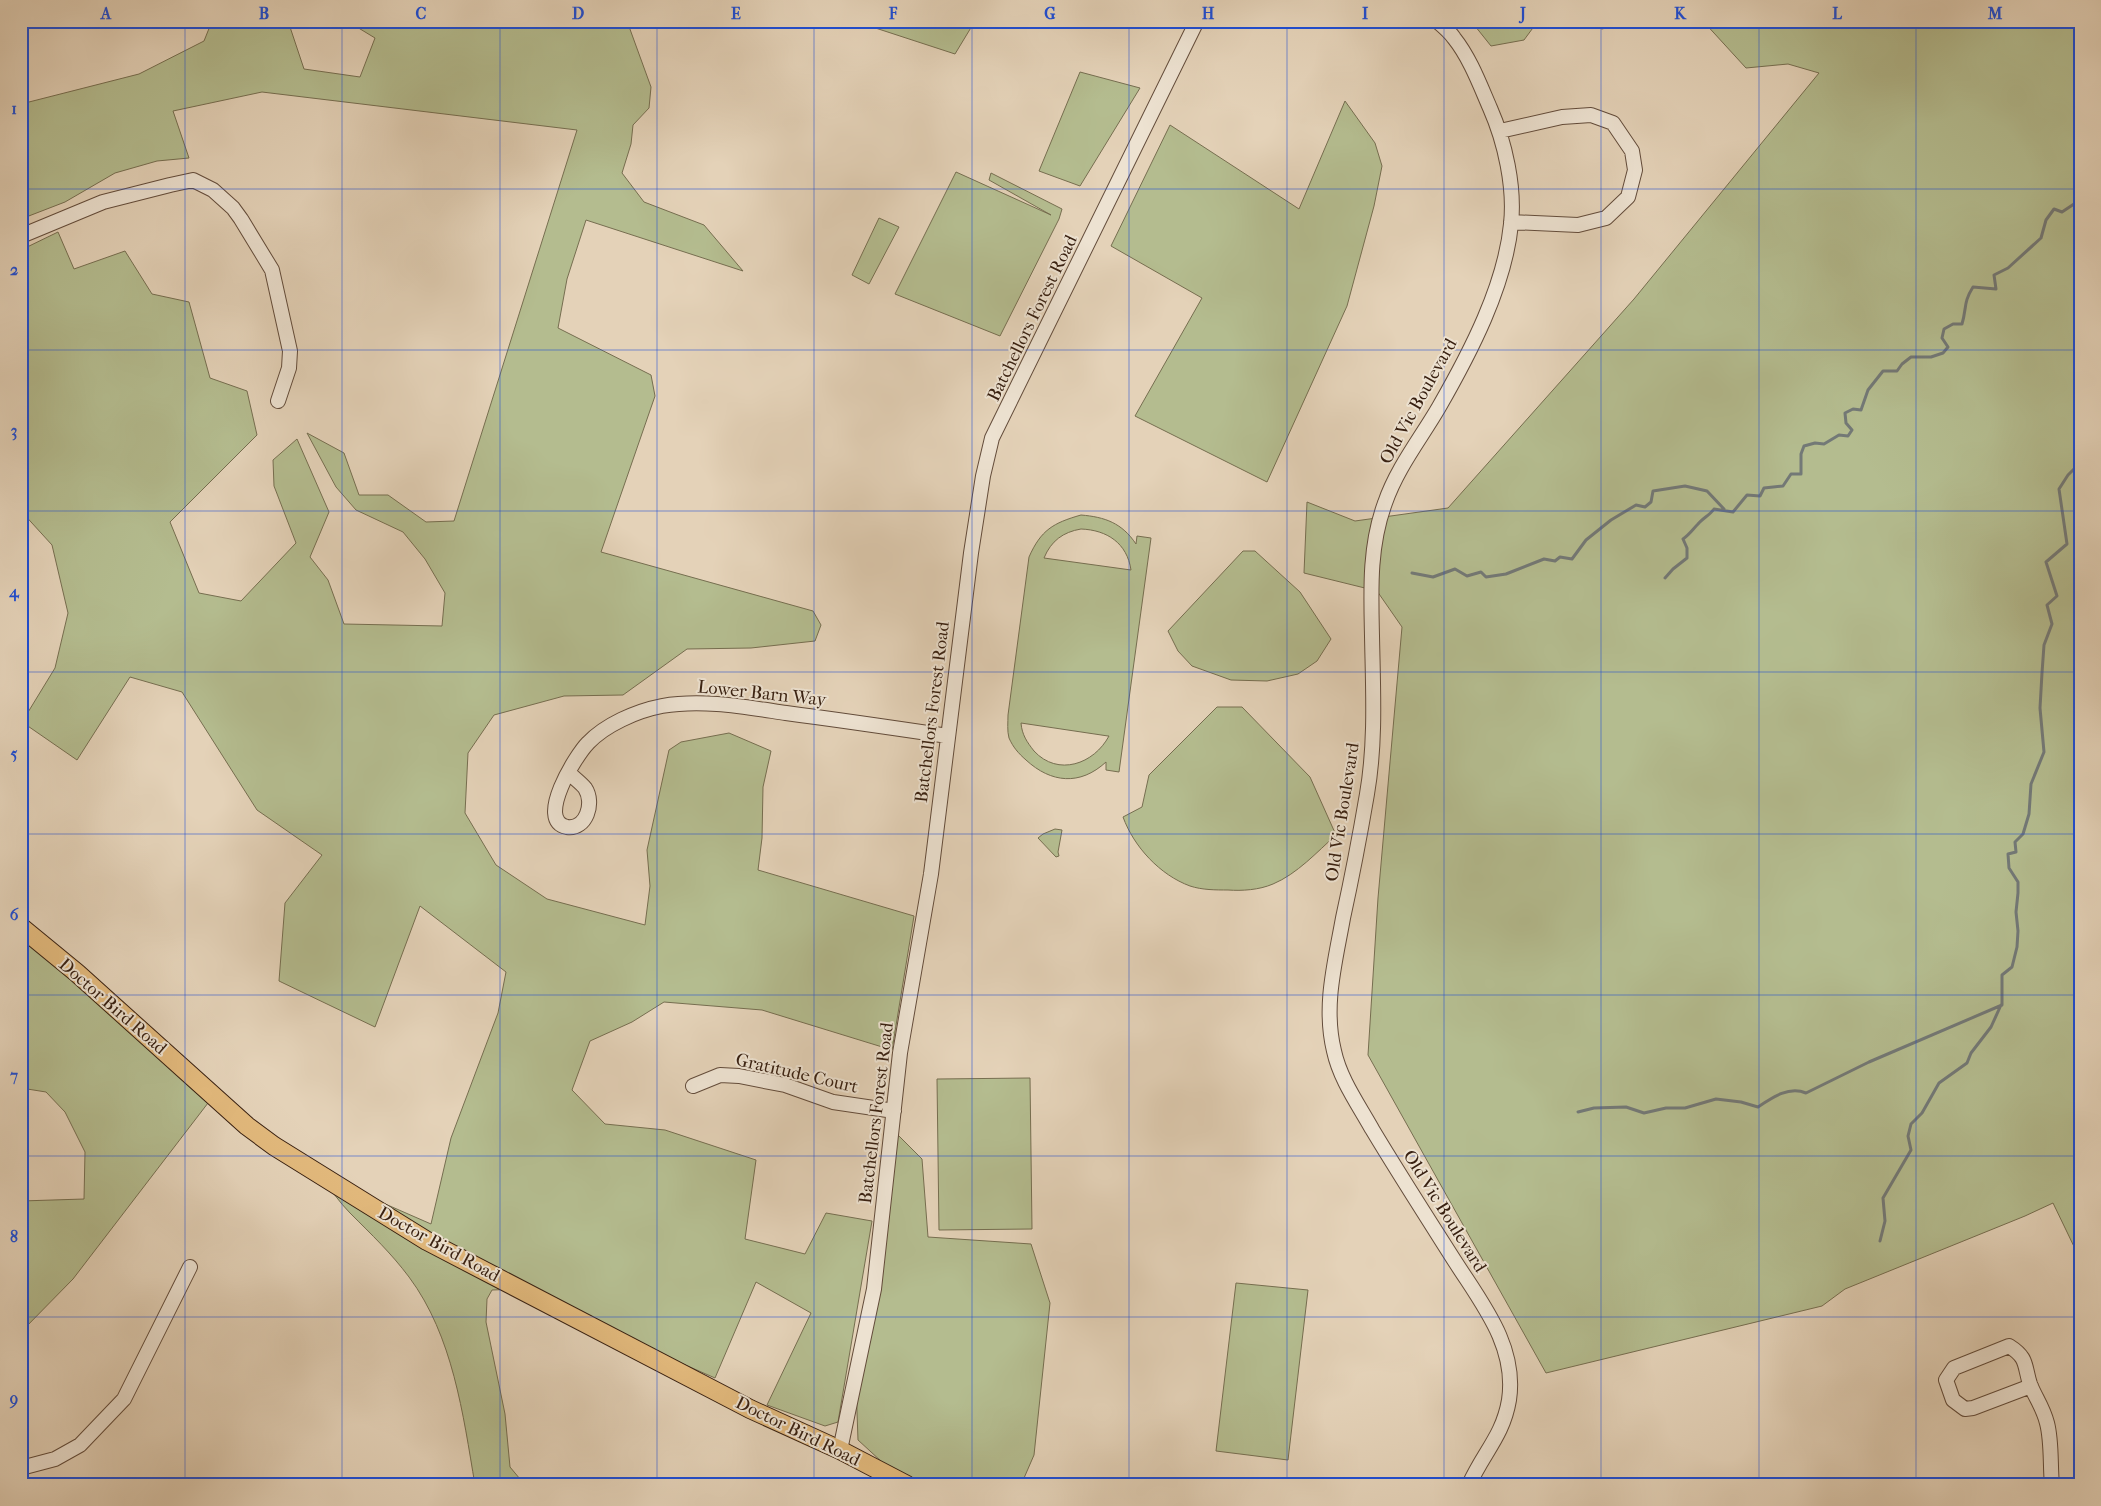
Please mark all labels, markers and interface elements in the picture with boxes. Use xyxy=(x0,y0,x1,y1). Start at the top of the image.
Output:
text: A xyxy=(100,4,112,23)
text: B xyxy=(259,4,269,23)
text: C xyxy=(416,4,427,23)
text: D xyxy=(572,4,584,23)
text: E xyxy=(731,4,741,23)
text: F xyxy=(888,4,898,23)
text: G xyxy=(1044,4,1056,23)
text: H xyxy=(1202,4,1215,23)
text: I xyxy=(1362,4,1369,23)
text: J xyxy=(1518,4,1526,24)
text: K xyxy=(1674,4,1687,23)
text: L xyxy=(1832,4,1842,23)
text: M xyxy=(1987,4,2003,23)
text: 1 xyxy=(11,99,17,118)
street label: Batchellors Forest Road xyxy=(983,232,1082,405)
text: 2 xyxy=(10,260,18,279)
street label: Old Vic Boulevard xyxy=(1375,335,1462,468)
text: 3 xyxy=(11,421,17,441)
text: 4 xyxy=(8,582,20,602)
street label: Batchellors Forest Road xyxy=(911,620,954,804)
street label: Lower Barn Way xyxy=(697,676,829,711)
street label: Old Vic Boulevard xyxy=(1321,741,1364,883)
text: 5 xyxy=(11,744,18,763)
text: 6 xyxy=(10,905,19,924)
street label: Doctor Bird Road xyxy=(54,954,171,1059)
street label: Batchellors Forest Road xyxy=(855,1021,898,1205)
street label: Gratitude Court xyxy=(734,1049,861,1098)
text: 7 xyxy=(9,1066,18,1085)
street label: Old Vic Boulevard xyxy=(1399,1146,1491,1276)
street label: Doctor Bird Road xyxy=(374,1202,503,1287)
text: 8 xyxy=(10,1227,18,1246)
text: 9 xyxy=(9,1389,18,1409)
street label: Doctor Bird Road xyxy=(732,1392,864,1471)

